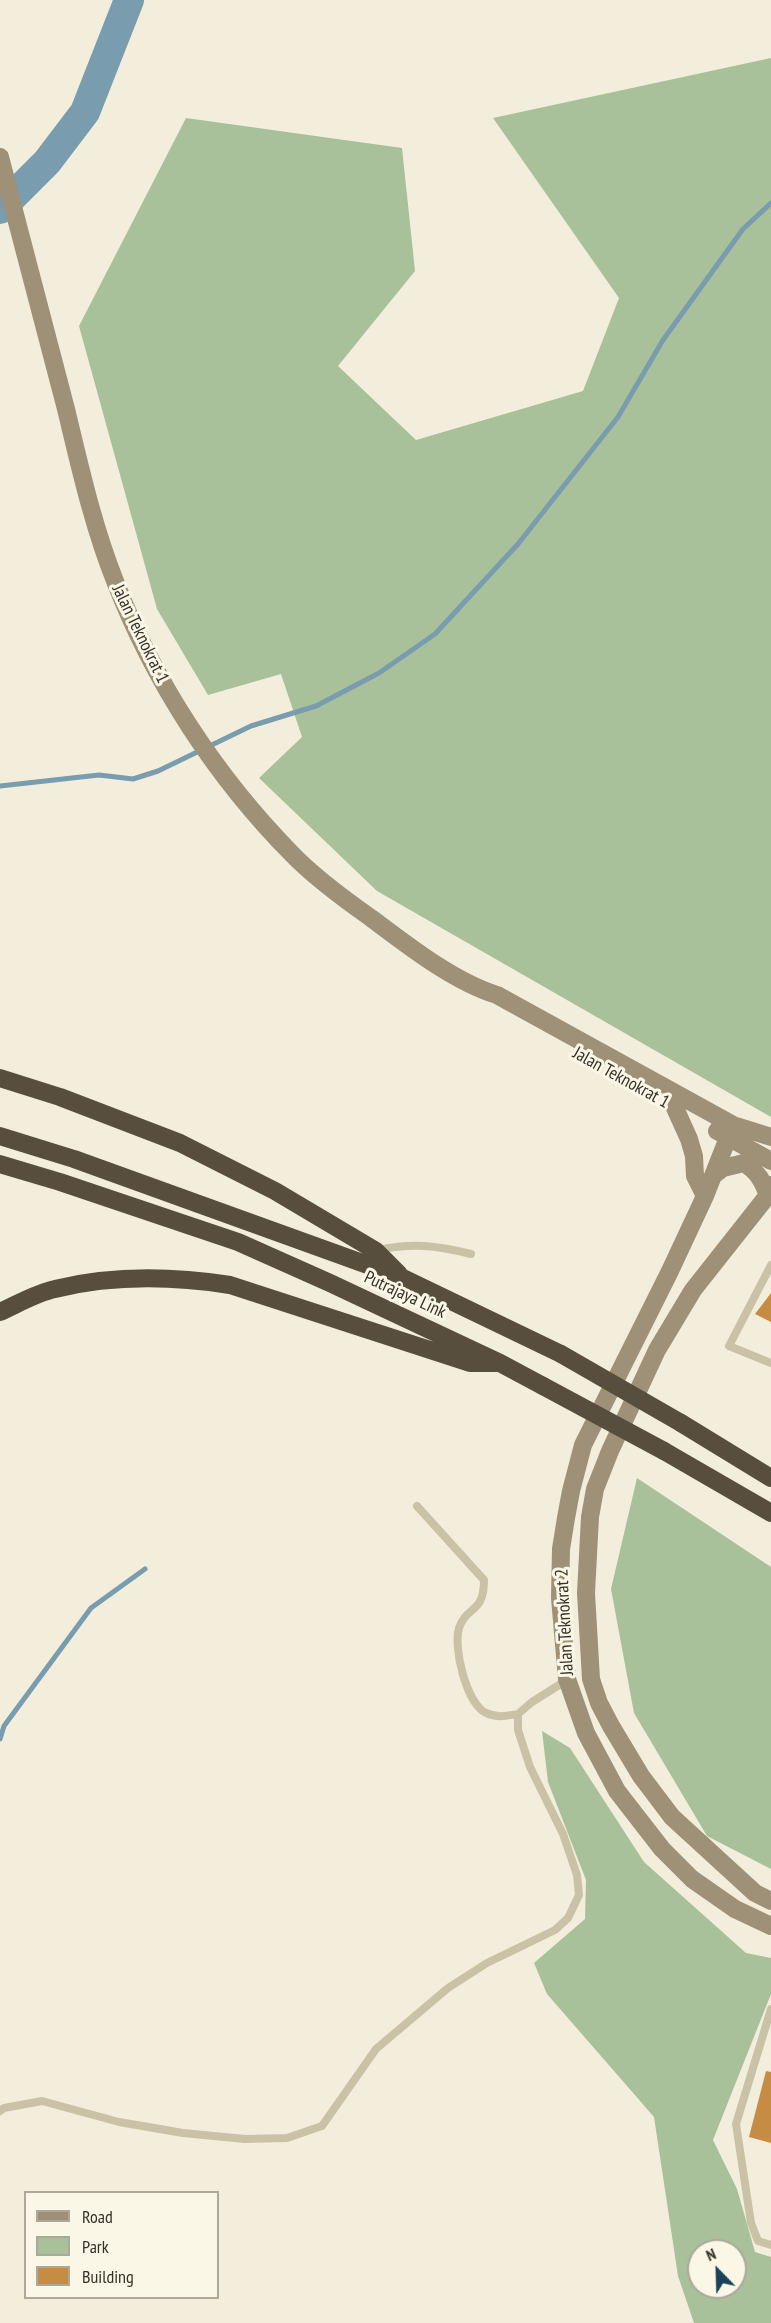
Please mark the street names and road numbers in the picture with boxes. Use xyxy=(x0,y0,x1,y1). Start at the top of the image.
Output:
street label: Jalan Teknokrat 1 xyxy=(107,581,173,687)
street label: Jalan Teknokrat 1 xyxy=(569,1043,673,1113)
street label: Putrajaya Link xyxy=(361,1267,449,1323)
street label: Jalan Teknokrat 2 xyxy=(551,1568,579,1676)

